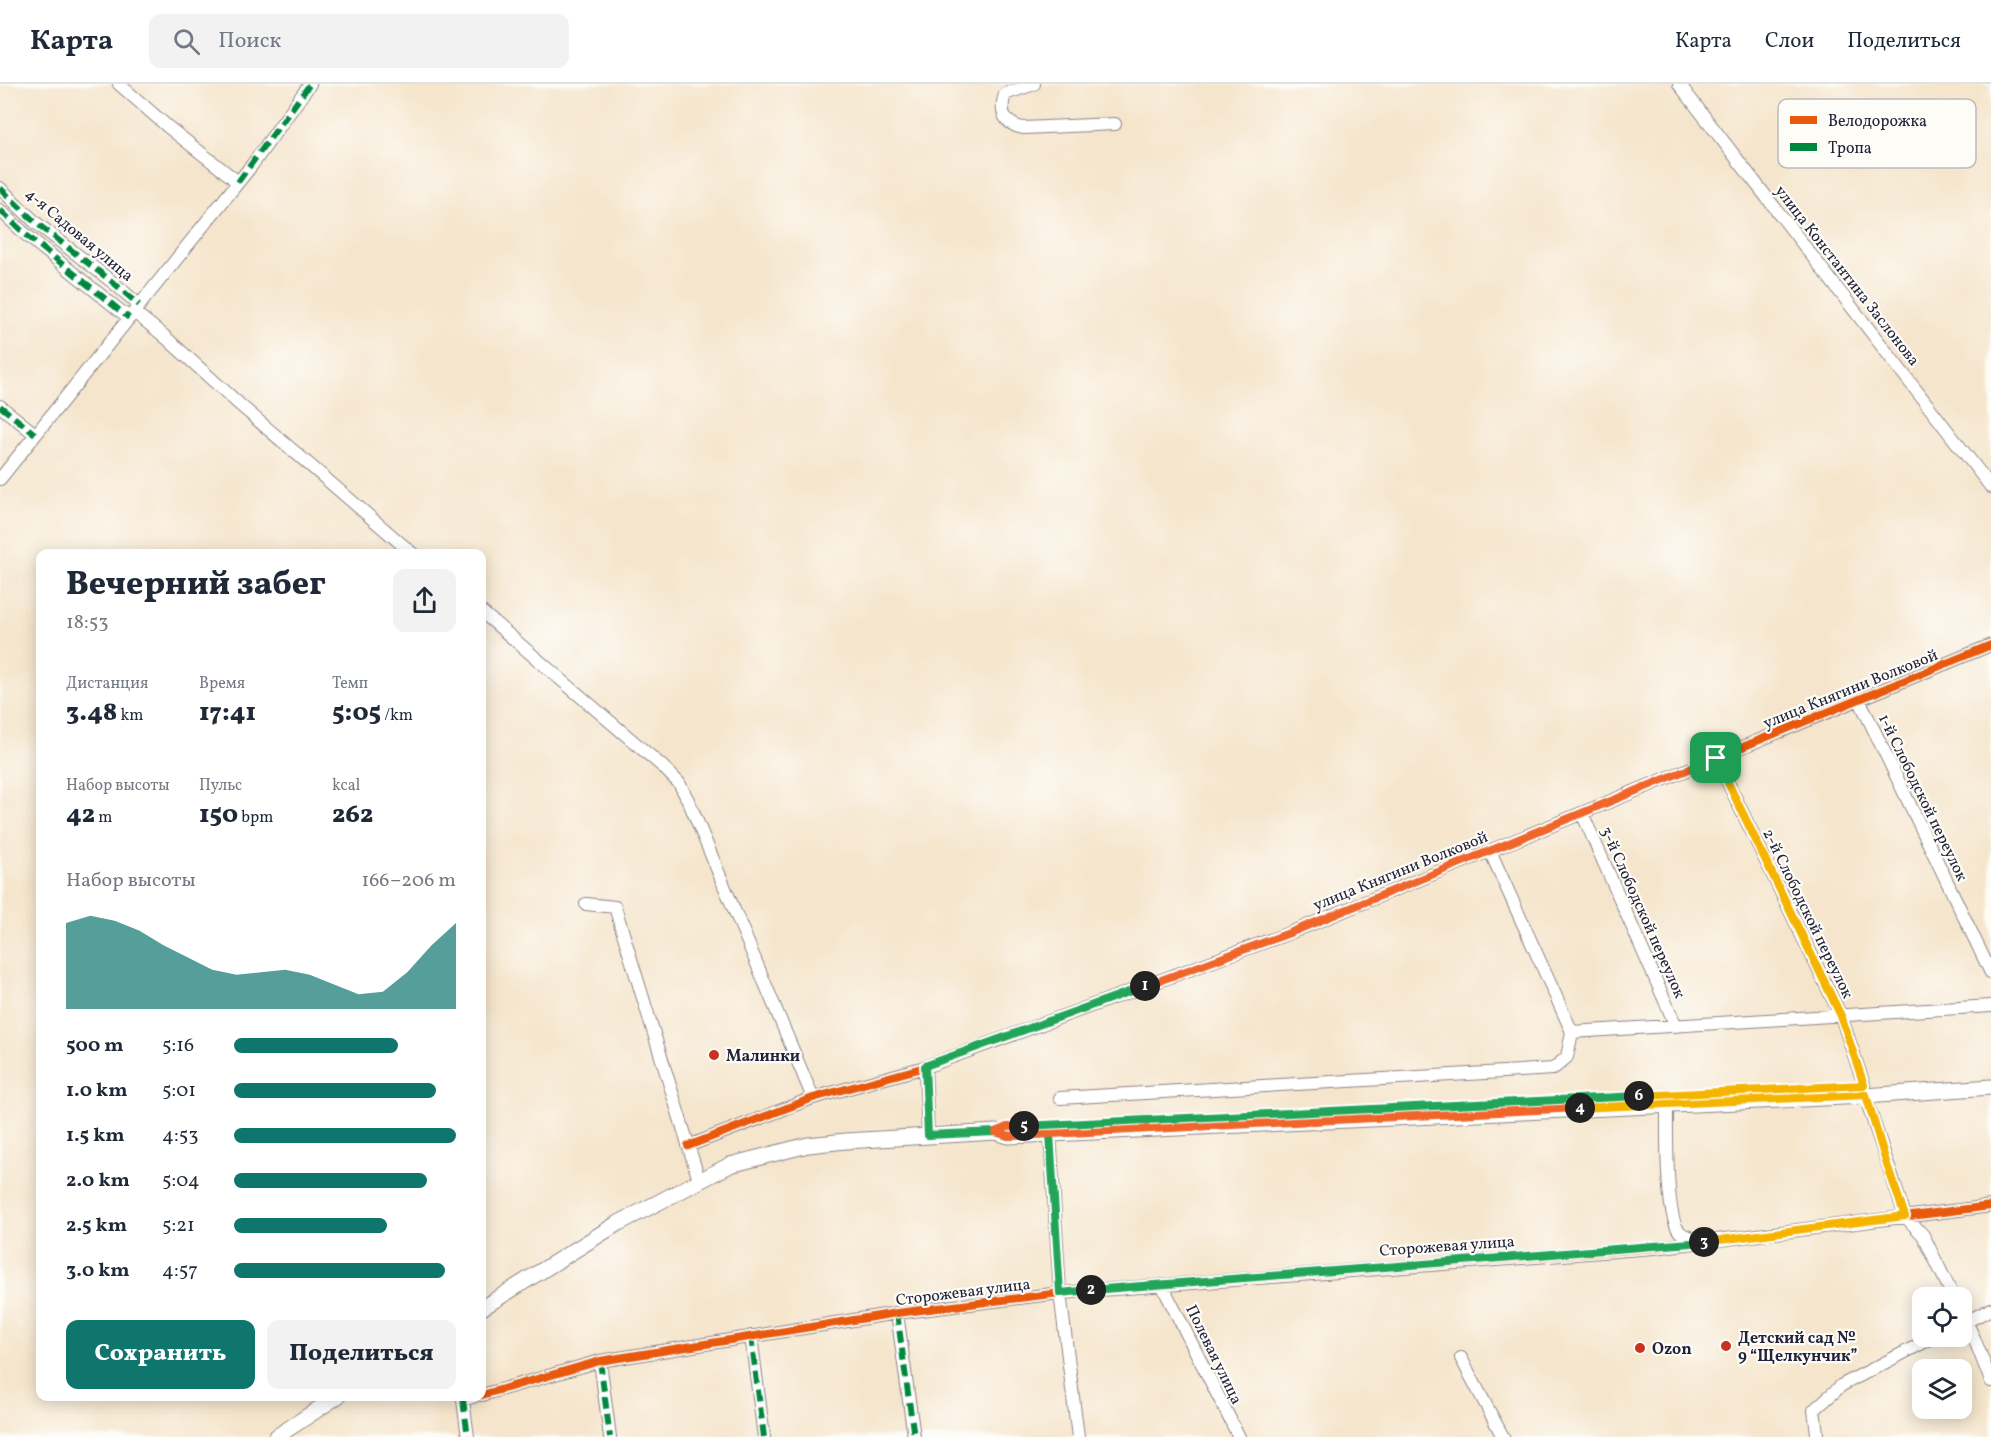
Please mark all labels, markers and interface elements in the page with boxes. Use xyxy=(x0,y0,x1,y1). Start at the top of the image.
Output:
search box xyxy=(149,14,569,68)
text: Карта xyxy=(30,22,113,61)
icon: search xyxy=(170,25,203,58)
text: Поиск xyxy=(218,26,281,57)
text: Карта xyxy=(1675,27,1732,56)
text: Слои xyxy=(1765,27,1814,56)
text: Поделиться xyxy=(1847,27,1961,56)
legend xyxy=(1778,99,1976,168)
text: Велодорожка xyxy=(1828,111,1927,133)
text: Тропа xyxy=(1828,138,1872,160)
street label: улица Константина Заслонова xyxy=(1769,181,1924,371)
street label: 4-я Садовая улица xyxy=(20,184,137,287)
text: Вечерний забег xyxy=(66,563,326,609)
button: share xyxy=(393,569,456,632)
text: 18:53 xyxy=(66,609,109,637)
street label: улица Княгини Волковой xyxy=(1760,645,1942,735)
text: Дистанция xyxy=(66,673,148,695)
text: Время xyxy=(199,673,245,695)
text: Темп xyxy=(332,673,368,695)
text: 3.48 xyxy=(66,695,117,731)
text: 17:41 xyxy=(199,695,256,731)
text: 5:05 xyxy=(332,695,381,731)
text: km xyxy=(117,705,143,727)
text: /km xyxy=(381,705,413,727)
street label: 1-й Слободской переулок xyxy=(1872,711,1973,886)
pin xyxy=(1690,732,1741,783)
icon: arrive xyxy=(1699,741,1732,774)
text: Набор высоты xyxy=(66,775,170,797)
text: Пульс xyxy=(199,775,242,797)
text: kcal xyxy=(332,775,360,797)
text: 42 xyxy=(66,797,95,833)
text: 150 xyxy=(199,797,238,833)
text: 262 xyxy=(332,797,373,833)
text: m xyxy=(95,807,112,829)
text: bpm xyxy=(238,807,273,829)
street label: 3-й Слободской переулок xyxy=(1594,823,1690,1003)
street label: 2-й Слободской переулок xyxy=(1756,825,1858,1003)
street label: улица Княгини Волковой xyxy=(1310,827,1492,917)
text: Набор высоты xyxy=(66,867,196,895)
text: 166–206 m xyxy=(361,867,456,895)
pin: 1 xyxy=(1130,971,1160,1001)
text: 1 xyxy=(1142,975,1148,997)
text: 500 m xyxy=(66,1032,124,1060)
text: 5:16 xyxy=(162,1032,194,1060)
place label: Малинки xyxy=(726,1046,800,1068)
marker: Малинки xyxy=(707,1048,721,1062)
text: 1.0 km xyxy=(66,1077,128,1105)
text: 5:01 xyxy=(162,1077,196,1105)
pin: 6 xyxy=(1624,1081,1654,1111)
text: 6 xyxy=(1635,1085,1643,1107)
pin: 4 xyxy=(1565,1093,1595,1123)
text: 4 xyxy=(1575,1097,1585,1119)
pin: 5 xyxy=(1009,1111,1039,1141)
text: 5 xyxy=(1020,1115,1028,1137)
text: 1.5 km xyxy=(66,1122,125,1150)
text: 4:53 xyxy=(162,1122,199,1150)
text: 2.0 km xyxy=(66,1167,130,1195)
text: 5:04 xyxy=(162,1167,200,1195)
text: 2.5 km xyxy=(66,1212,127,1240)
text: 5:21 xyxy=(162,1212,195,1240)
pin: 3 xyxy=(1689,1227,1719,1257)
street label: Сторожевая улица xyxy=(1379,1231,1516,1263)
text: 3 xyxy=(1700,1231,1708,1253)
text: 3.0 km xyxy=(66,1257,130,1285)
text: 4:57 xyxy=(162,1257,198,1285)
street label: Сторожевая улица xyxy=(895,1274,1032,1312)
pin: 2 xyxy=(1076,1275,1106,1305)
text: 2 xyxy=(1087,1279,1095,1301)
map controls xyxy=(1912,1287,1972,1419)
button: locate xyxy=(1912,1287,1972,1347)
street label: Полевая улица xyxy=(1180,1301,1247,1408)
button: Сохранить xyxy=(66,1320,255,1389)
button: Поделиться xyxy=(267,1320,456,1389)
place label: Детский сад № 9 “Щелкунчик” xyxy=(1738,1328,1858,1368)
place label: Ozon xyxy=(1652,1339,1692,1361)
marker: Детский сад № 9 “Щелкунчик” xyxy=(1719,1339,1733,1353)
marker: Ozon xyxy=(1633,1341,1647,1355)
button: layers xyxy=(1912,1359,1972,1419)

